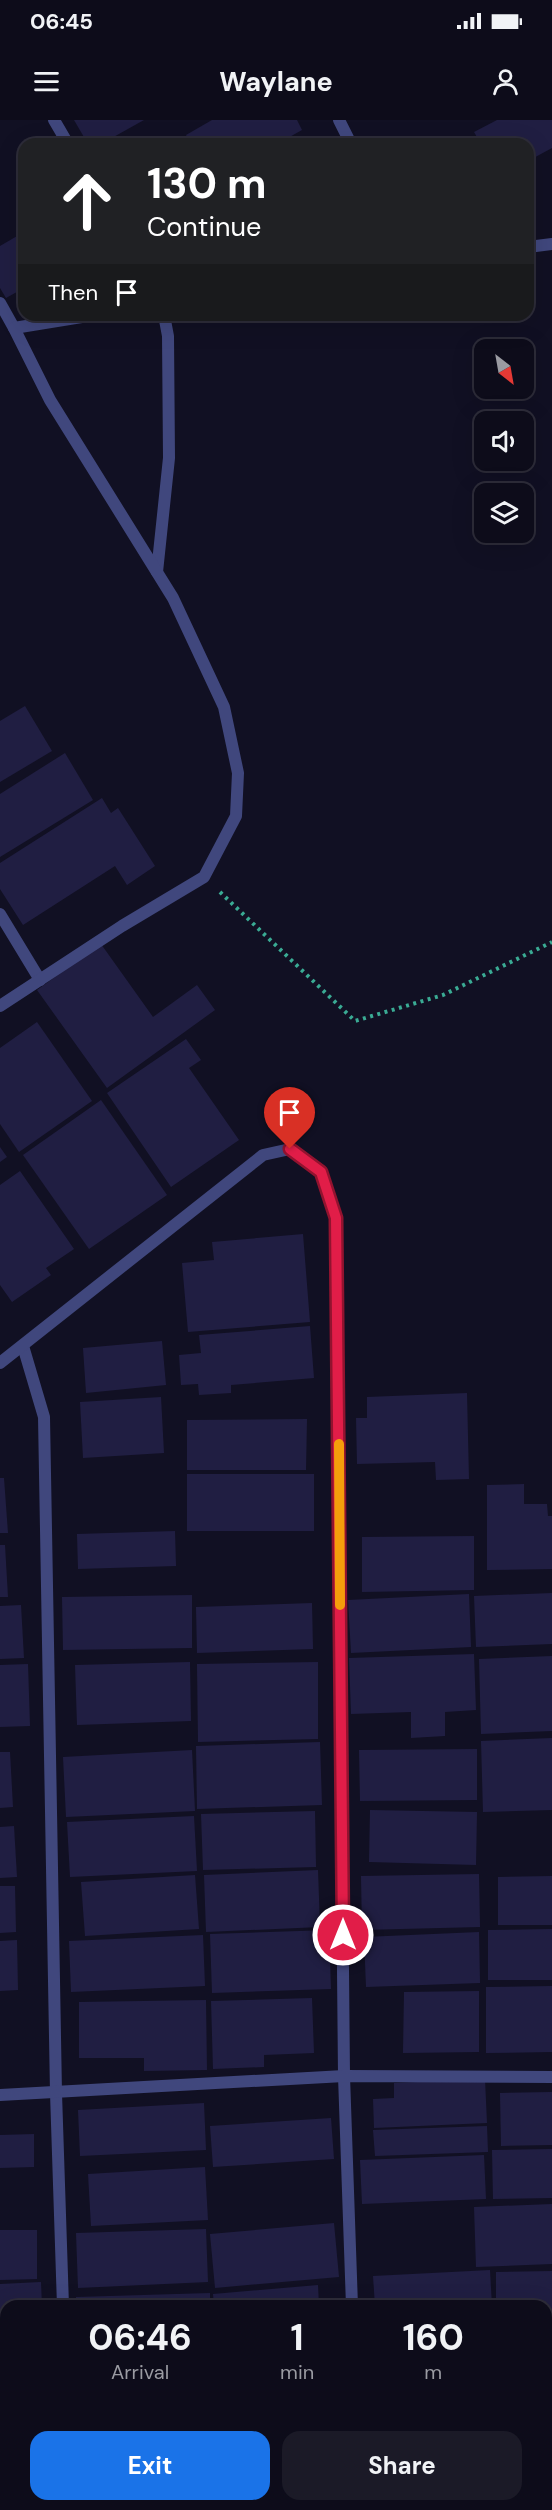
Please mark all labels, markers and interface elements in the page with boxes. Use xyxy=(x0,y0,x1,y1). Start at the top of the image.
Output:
text: 06:45 xyxy=(30,7,93,36)
text: Waylane xyxy=(219,64,333,99)
icon: menu xyxy=(30,65,63,98)
icon: person xyxy=(489,65,522,98)
text: 130 m xyxy=(147,156,267,211)
icon: ahead xyxy=(48,162,126,240)
text: Continue xyxy=(147,209,261,244)
icon: arrive xyxy=(110,276,143,309)
text: Then xyxy=(48,278,98,307)
north arrow xyxy=(474,339,534,399)
map controls xyxy=(474,339,534,543)
button: sound xyxy=(474,411,534,471)
button: layers xyxy=(474,483,534,543)
pin xyxy=(264,1087,315,1149)
icon: arrive xyxy=(273,1096,306,1129)
position arrow xyxy=(311,1903,375,1967)
text: 06:46 xyxy=(88,2314,192,2361)
text: 1 xyxy=(291,2314,304,2361)
text: 160 xyxy=(402,2314,464,2361)
text: Arrival xyxy=(111,2359,169,2385)
text: min xyxy=(280,2359,314,2385)
text: m xyxy=(424,2359,442,2385)
button: Exit xyxy=(30,2431,270,2500)
button: Share xyxy=(282,2431,522,2500)

